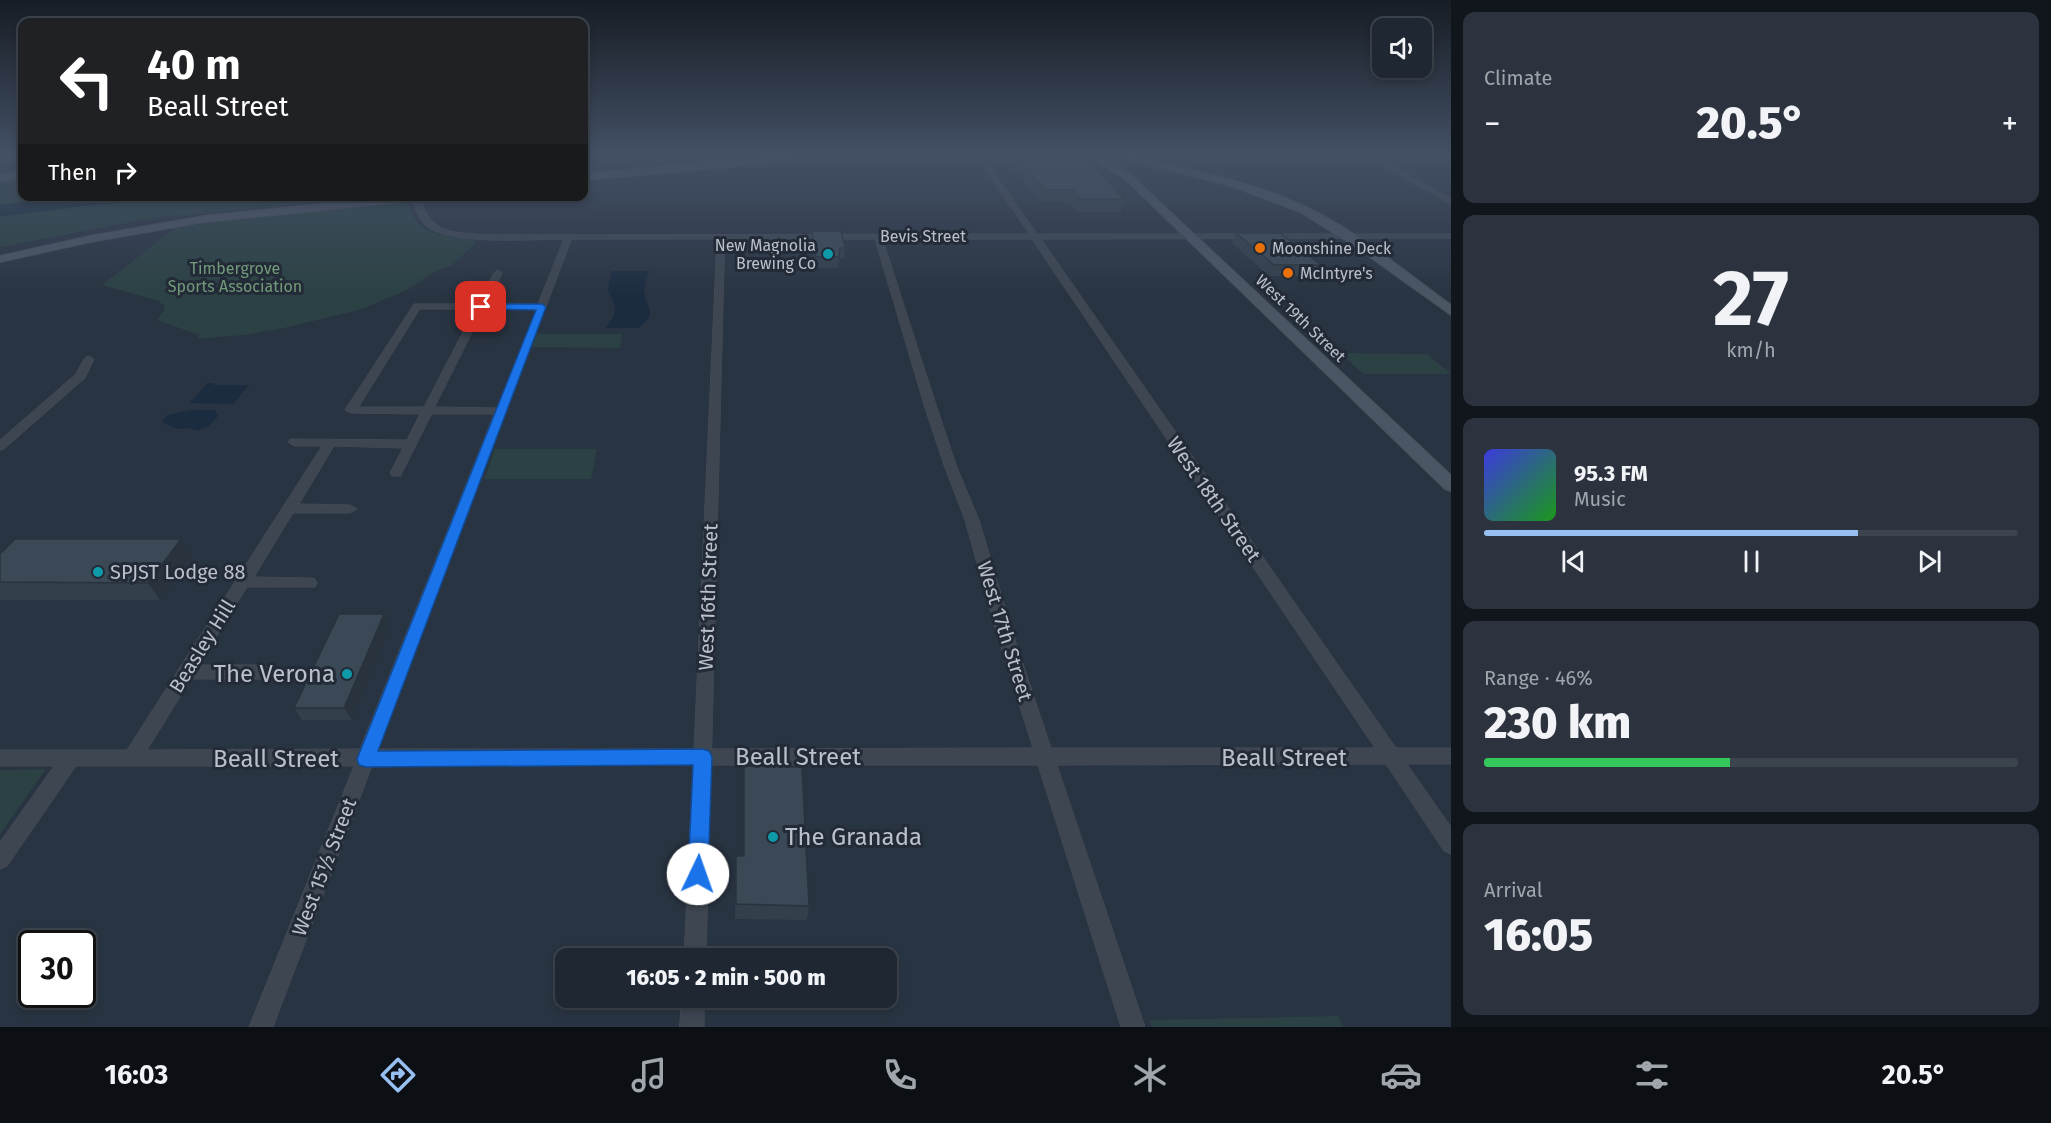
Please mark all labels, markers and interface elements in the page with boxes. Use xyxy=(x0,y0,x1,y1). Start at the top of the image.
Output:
map controls xyxy=(1372,18,1432,78)
button: sound xyxy=(1372,18,1432,78)
text: 40 m xyxy=(147,40,241,90)
icon: left xyxy=(48,42,126,120)
text: Climate xyxy=(1484,66,1552,90)
text: Beall Street xyxy=(147,91,289,123)
text: 20.5° xyxy=(1696,96,1806,150)
text: − xyxy=(1484,104,1501,144)
text: + xyxy=(2002,104,2018,144)
icon: right xyxy=(109,156,142,189)
text: Then xyxy=(48,159,97,186)
street label: Bevis Street xyxy=(880,227,966,246)
place label: New Magnolia Brewing Co xyxy=(715,236,816,273)
place label: Moonshine Deck xyxy=(1272,239,1392,258)
marker: Moonshine Deck xyxy=(1253,241,1267,255)
marker: New Magnolia Brewing Co xyxy=(821,247,835,261)
text: 27 xyxy=(1713,252,1789,346)
park label: Timbergrove Sports Association xyxy=(168,259,302,296)
place label: McIntyre's xyxy=(1300,264,1373,283)
marker: McIntyre's xyxy=(1281,266,1295,280)
street label: West 19th Street xyxy=(1252,271,1350,366)
pin xyxy=(455,281,506,332)
icon: arrive xyxy=(464,290,497,323)
text: km/h xyxy=(1726,338,1776,362)
street label: West 18th Street xyxy=(1162,432,1267,567)
text: 95.3 FM xyxy=(1574,460,1648,487)
text: Music xyxy=(1574,487,1626,511)
street label: West 16th Street xyxy=(693,522,723,671)
icon: previous xyxy=(1557,545,1590,578)
icon: pause xyxy=(1735,545,1768,578)
icon: next xyxy=(1913,545,1946,578)
street label: West 17th Street xyxy=(972,558,1038,705)
place label: SPJST Lodge 88 xyxy=(110,560,246,584)
marker: SPJST Lodge 88 xyxy=(91,565,105,579)
street label: Beasley Hill xyxy=(164,595,240,697)
place label: The Verona xyxy=(214,660,335,688)
text: Range · 46% xyxy=(1484,666,1593,690)
marker: The Verona xyxy=(340,667,354,681)
text: 230 km xyxy=(1484,696,1631,750)
street label: Beall Street xyxy=(735,743,861,771)
street label: Beall Street xyxy=(1221,744,1347,772)
street label: Beall Street xyxy=(213,745,339,773)
street label: West 15½ Street xyxy=(287,794,362,939)
place label: The Granada xyxy=(785,823,922,851)
marker: The Granada xyxy=(766,830,780,844)
position arrow xyxy=(666,842,730,906)
text: Arrival xyxy=(1484,878,1543,902)
text: 16:05 xyxy=(1484,908,1593,962)
speed limit sign: 30 xyxy=(18,930,96,1008)
text: 16:05 · 2 min · 500 m xyxy=(626,964,826,991)
icon: directions xyxy=(377,1054,419,1096)
icon: music xyxy=(628,1054,670,1096)
icon: phone xyxy=(879,1054,921,1096)
icon: climate xyxy=(1129,1054,1171,1096)
icon: car xyxy=(1380,1054,1422,1096)
icon: filters xyxy=(1631,1054,1673,1096)
text: 16:03 xyxy=(104,1059,168,1091)
text: 20.5° xyxy=(1882,1059,1947,1091)

